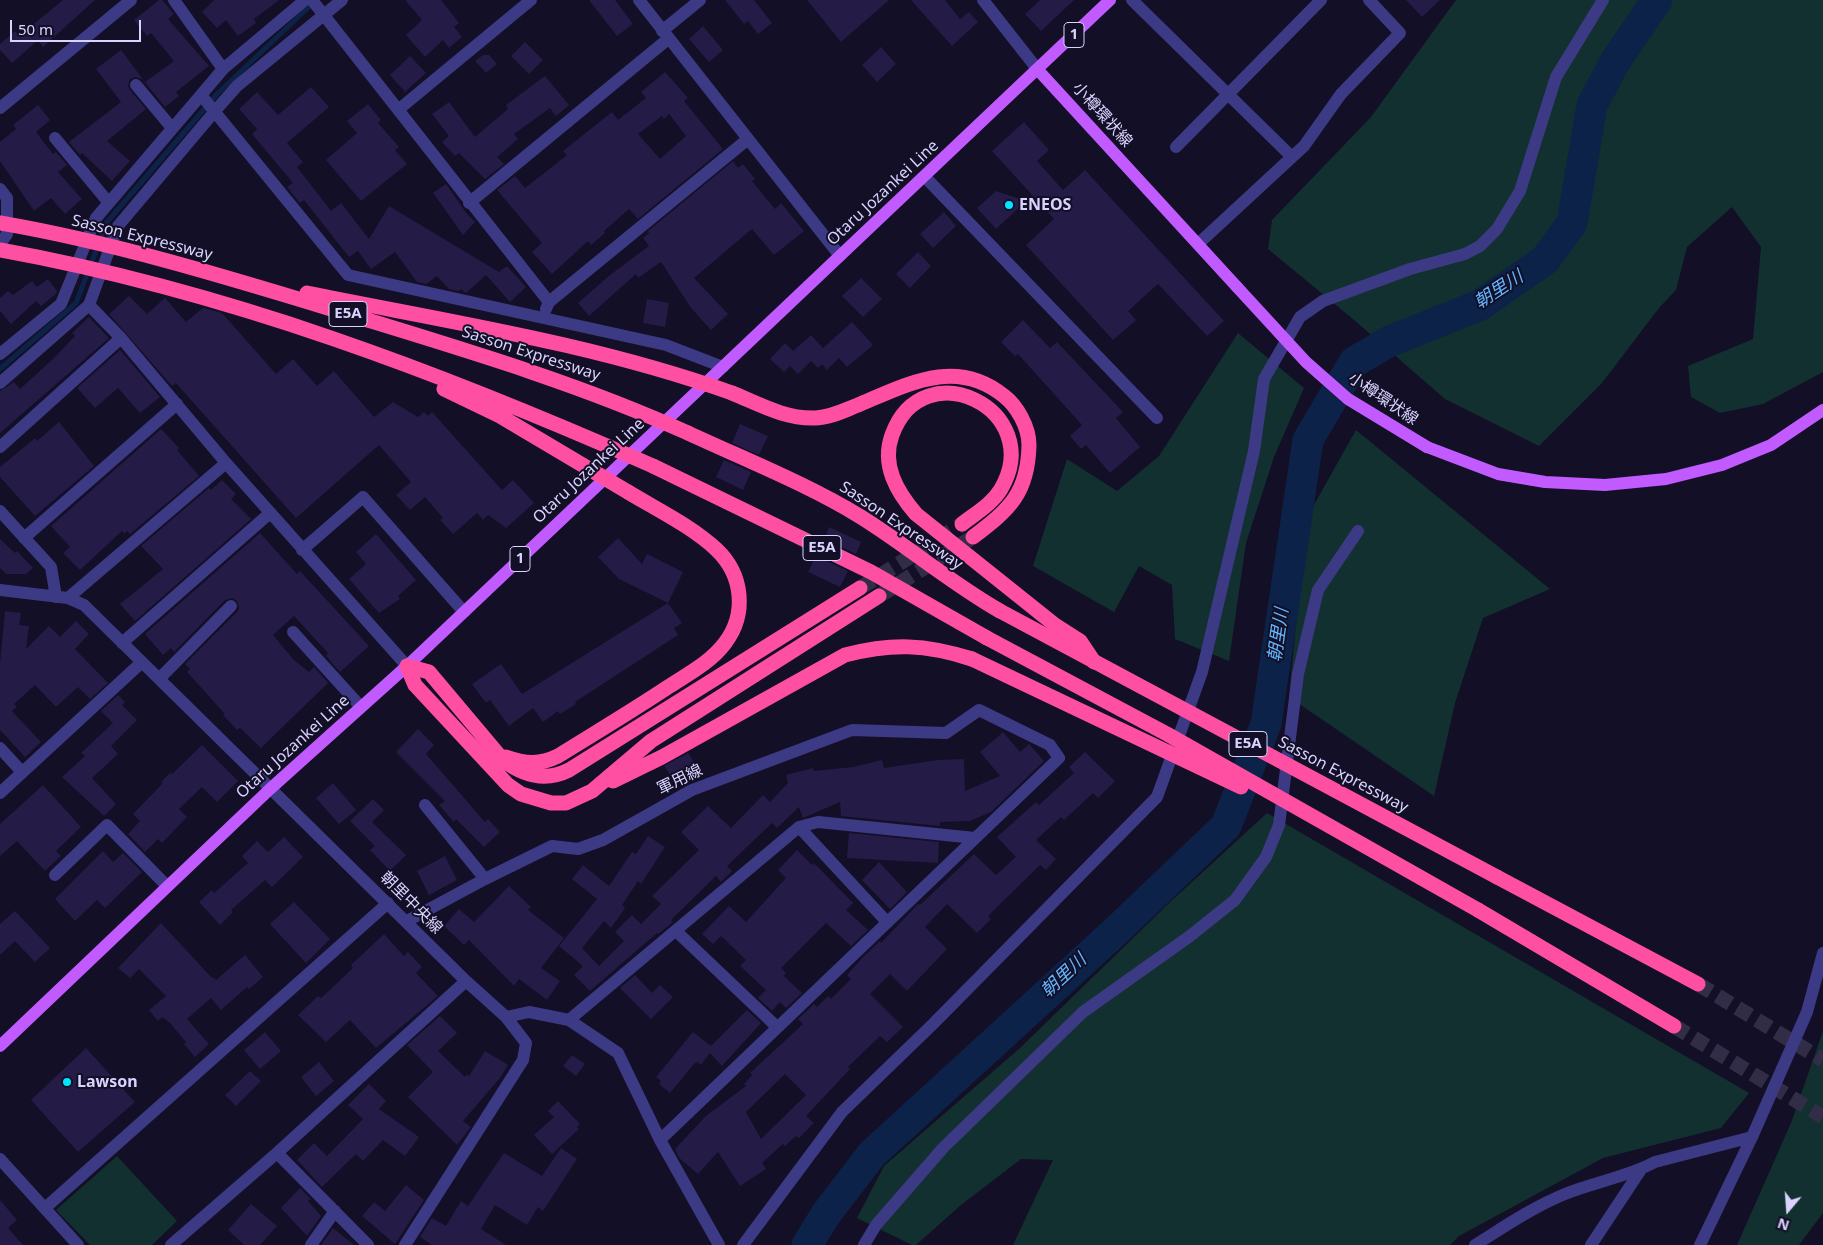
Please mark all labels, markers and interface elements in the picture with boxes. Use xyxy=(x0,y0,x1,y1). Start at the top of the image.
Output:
scale bar xyxy=(12,10,144,42)
text: 50 m xyxy=(18,19,53,39)
road number: 1 xyxy=(1064,22,1084,48)
street label: 小樽環状線 xyxy=(1068,79,1136,151)
street label: Otaru Jozankei Line xyxy=(823,136,943,250)
place label: ENEOS xyxy=(1019,195,1071,215)
marker: ENEOS xyxy=(1003,199,1015,211)
street label: Sasson Expressway xyxy=(70,211,214,265)
water label: 朝里川 xyxy=(1470,266,1528,314)
road number: E5A xyxy=(329,302,367,326)
street label: Sasson Expressway xyxy=(459,323,603,385)
street label: 小樽環状線 xyxy=(1344,369,1422,429)
street label: Otaru Jozankei Line xyxy=(529,414,649,528)
street label: Sasson Expressway xyxy=(836,478,966,574)
road number: E5A xyxy=(803,536,841,560)
road number: 1 xyxy=(510,546,530,572)
water label: 朝里川 xyxy=(1265,607,1293,663)
street label: Otaru Jozankei Line xyxy=(233,691,353,803)
road number: E5A xyxy=(1229,732,1267,756)
street label: Sasson Expressway xyxy=(1275,733,1411,817)
street label: 軍用線 xyxy=(654,761,706,799)
street label: 朝里中央線 xyxy=(376,868,446,938)
water label: 朝里川 xyxy=(1037,950,1091,1002)
place label: Lawson xyxy=(77,1072,138,1092)
marker: Lawson xyxy=(61,1076,73,1088)
north arrow xyxy=(1763,1185,1813,1235)
text: N xyxy=(1775,1214,1792,1236)

